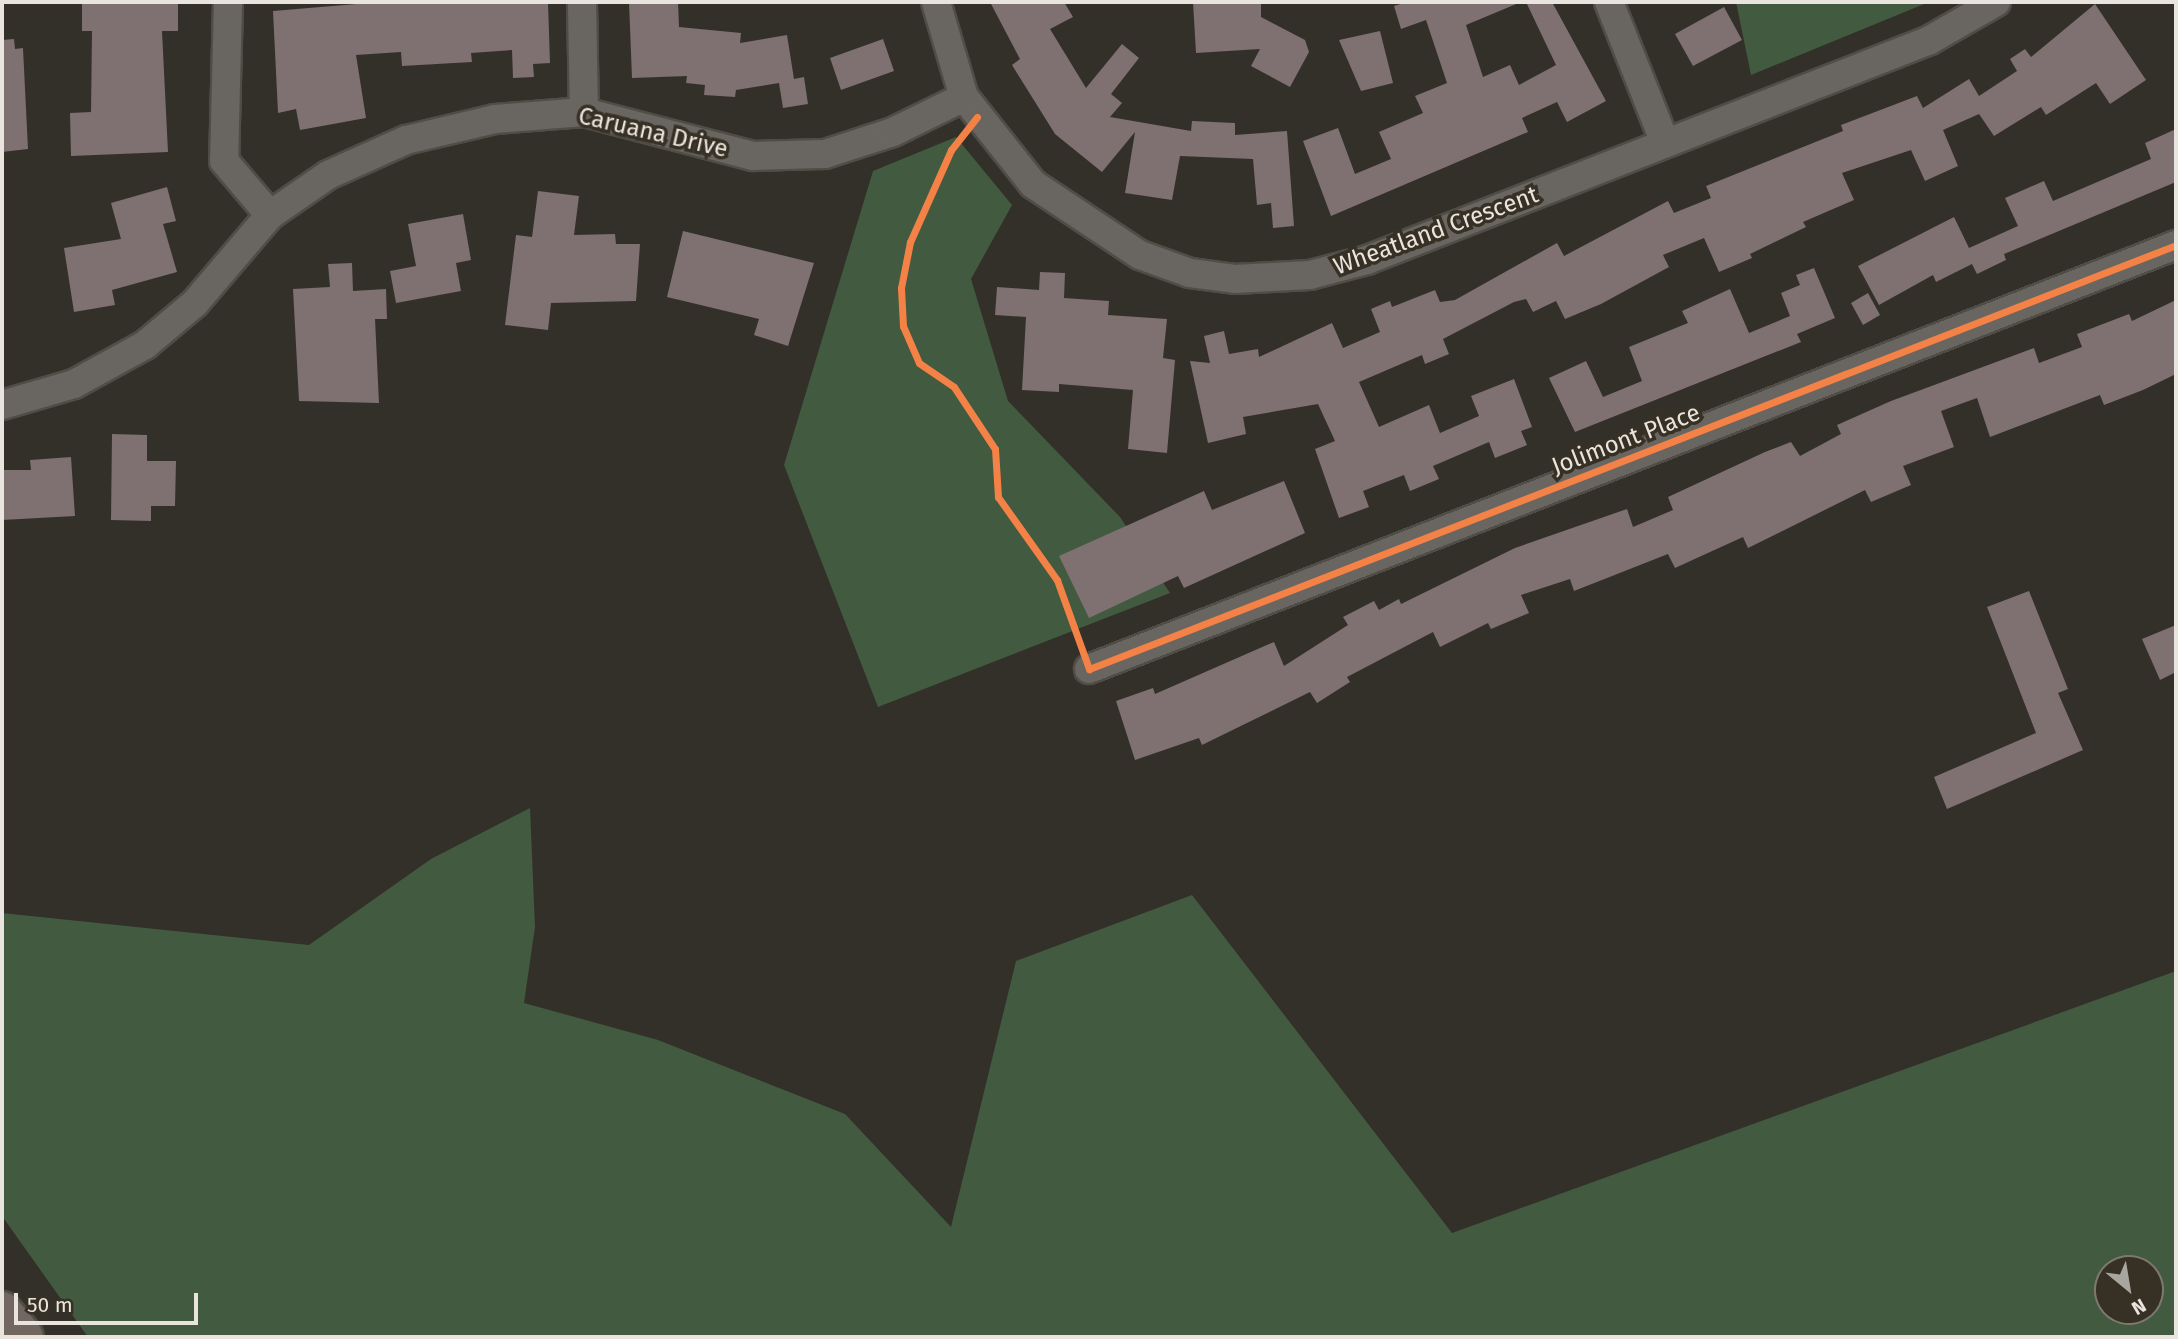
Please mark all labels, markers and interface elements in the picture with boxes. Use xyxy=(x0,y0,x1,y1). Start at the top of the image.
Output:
street label: Caruana Drive xyxy=(576,102,730,164)
street label: Wheatland Crescent xyxy=(1330,181,1542,281)
street label: Jolimont Place xyxy=(1548,399,1704,481)
north arrow xyxy=(2094,1255,2164,1325)
scale bar xyxy=(18,1280,201,1324)
text: 50 m xyxy=(27,1292,73,1318)
text: N xyxy=(2128,1294,2150,1320)

